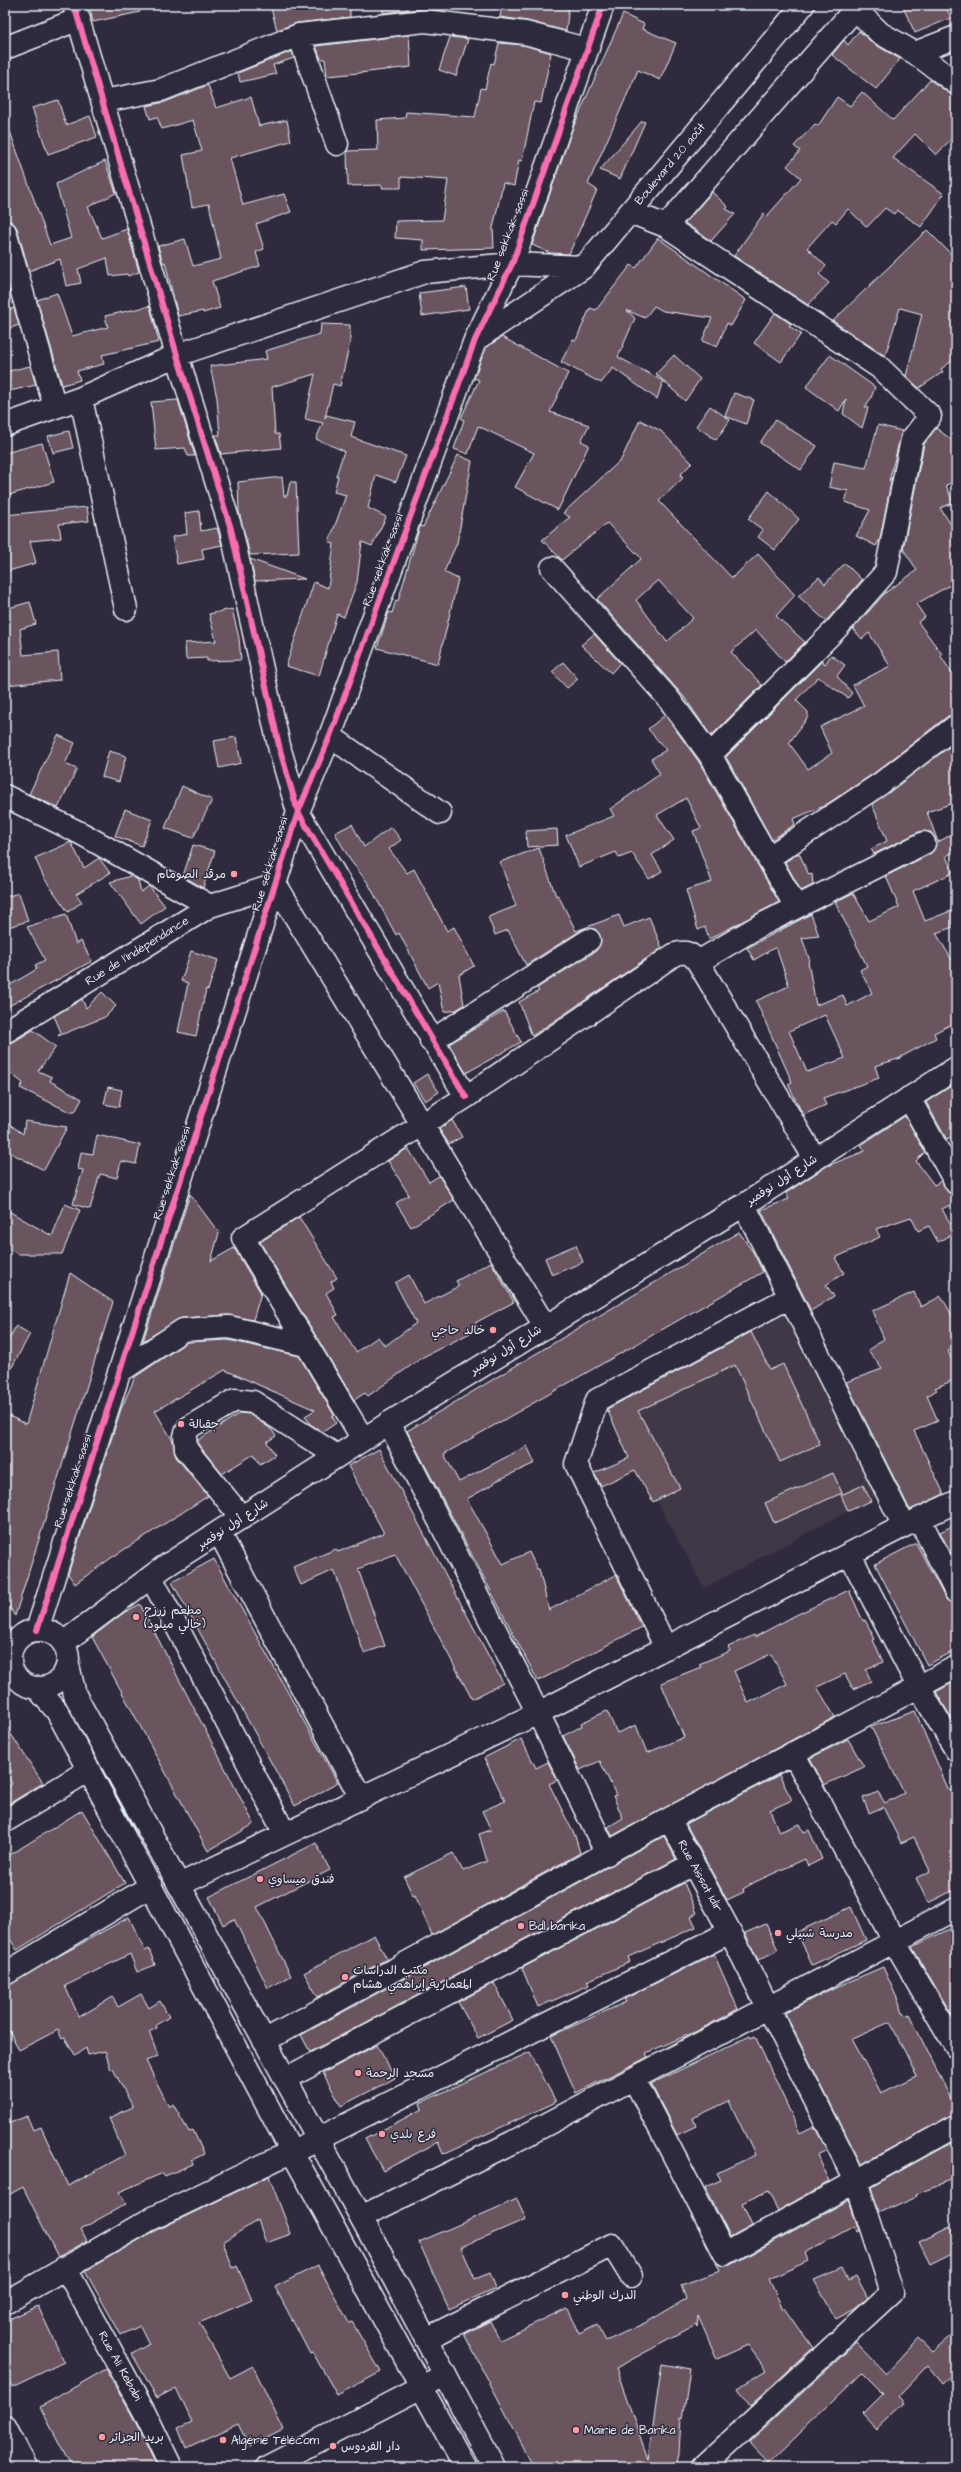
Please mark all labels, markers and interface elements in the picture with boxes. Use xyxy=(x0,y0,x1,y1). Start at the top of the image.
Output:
street label: Boulevard 20 août xyxy=(630,119,710,209)
street label: Rue sekkak sassi xyxy=(483,186,533,284)
street label: Rue sekkak sassi xyxy=(358,511,408,609)
street label: Rue sekkak sassi xyxy=(248,815,292,913)
place label: مرقد الصومام xyxy=(157,866,226,883)
marker: مرقد الصومام xyxy=(229,869,239,879)
street label: Rue de l'indépendance xyxy=(82,912,192,990)
street label: Rue sekkak sassi xyxy=(149,1124,195,1222)
street label: شارع أول نوفمبر xyxy=(742,1151,821,1210)
street label: شارع أول نوفمبر xyxy=(466,1321,545,1379)
place label: خالد حاجي xyxy=(431,1322,485,1341)
marker: خالد حاجي xyxy=(488,1325,498,1335)
place label: جقبالة xyxy=(189,1416,219,1433)
marker: جقبالة xyxy=(176,1419,186,1429)
street label: Rue sekkak sassi xyxy=(50,1432,96,1530)
street label: شارع أول نوفمبر xyxy=(193,1495,272,1554)
place label: مطعم زرزح (خالي ميلود) xyxy=(144,1602,206,1635)
marker: مطعم زرزح (خالي ميلود) xyxy=(131,1612,141,1622)
street label: Rue Aïssat Idir xyxy=(673,1837,727,1915)
place label: فندق ميساوي xyxy=(268,1871,335,1888)
marker: فندق ميساوي xyxy=(255,1874,265,1884)
place label: Bdl barika xyxy=(529,1918,585,1935)
marker: Bdl barika xyxy=(516,1921,526,1931)
place label: مدرسة شبيلي xyxy=(786,1925,853,1944)
marker: مدرسة شبيلي xyxy=(773,1928,783,1938)
place label: مكتب الدراسات المعمارية إبراهمي هشام xyxy=(353,1962,472,1995)
marker: مكتب الدراسات المعمارية إبراهمي هشام xyxy=(340,1972,350,1982)
place label: مسجد الرحمة xyxy=(366,2065,434,2082)
marker: مسجد الرحمة xyxy=(353,2068,363,2078)
place label: فرع بلدي xyxy=(390,2126,436,2143)
marker: فرع بلدي xyxy=(377,2129,387,2139)
place label: الدرك الوطني xyxy=(573,2287,636,2306)
marker: الدرك الوطني xyxy=(560,2290,570,2300)
street label: Rue Ali Kebabi xyxy=(94,2328,146,2404)
place label: Mairie de Barika xyxy=(584,2422,676,2439)
marker: Mairie de Barika xyxy=(571,2425,581,2435)
place label: بريد الجزائر xyxy=(109,2429,164,2446)
marker: بريد الجزائر xyxy=(97,2432,107,2442)
place label: Algérie Télécom xyxy=(231,2432,320,2450)
marker: Algérie Télécom xyxy=(218,2435,228,2445)
place label: دار الفردوس xyxy=(341,2438,400,2455)
marker: دار الفردوس xyxy=(328,2441,338,2451)

